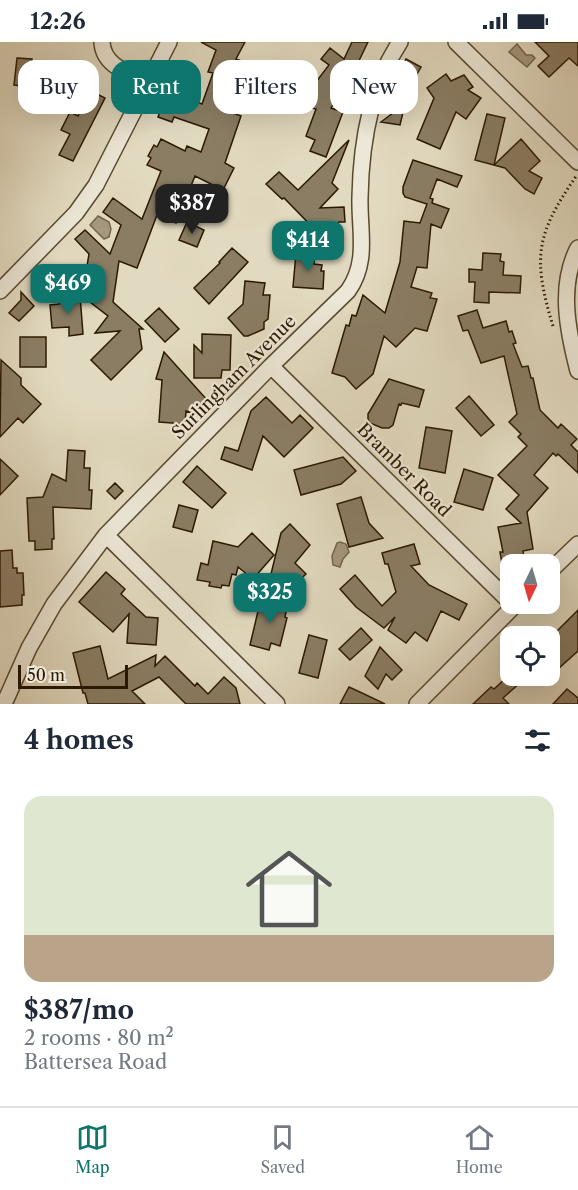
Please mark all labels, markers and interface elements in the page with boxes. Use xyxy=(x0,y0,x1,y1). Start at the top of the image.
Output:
text: 12:26 xyxy=(30,8,86,35)
chip: Buy xyxy=(18,60,99,114)
chip: Rent xyxy=(111,60,201,114)
chip: Filters xyxy=(213,60,318,114)
chip: New xyxy=(330,60,418,114)
pin: $387 xyxy=(156,184,228,235)
text: $387 xyxy=(169,191,215,215)
pin: $414 xyxy=(272,221,344,272)
text: $414 xyxy=(286,228,330,252)
pin: $469 xyxy=(32,264,104,315)
text: $469 xyxy=(45,271,91,295)
street label: Surlingham Avenue xyxy=(167,310,301,444)
street label: Bramber Road xyxy=(352,418,456,522)
north arrow xyxy=(500,554,560,614)
map controls xyxy=(500,554,560,686)
pin: $325 xyxy=(234,573,306,624)
text: $325 xyxy=(247,580,293,604)
button: locate xyxy=(500,626,560,686)
scale bar xyxy=(18,662,128,690)
text: 50 m xyxy=(27,665,65,685)
text: 4 homes xyxy=(24,724,134,756)
icon: filters xyxy=(521,724,554,757)
icon: home xyxy=(235,835,343,943)
text: $387/mo xyxy=(24,994,134,1026)
text: 2 rooms · 80 m² xyxy=(24,1026,174,1050)
text: Battersea Road xyxy=(24,1050,167,1074)
tab: Map xyxy=(75,1121,110,1177)
tab: Saved xyxy=(260,1121,305,1177)
tab: Home xyxy=(456,1121,503,1177)

